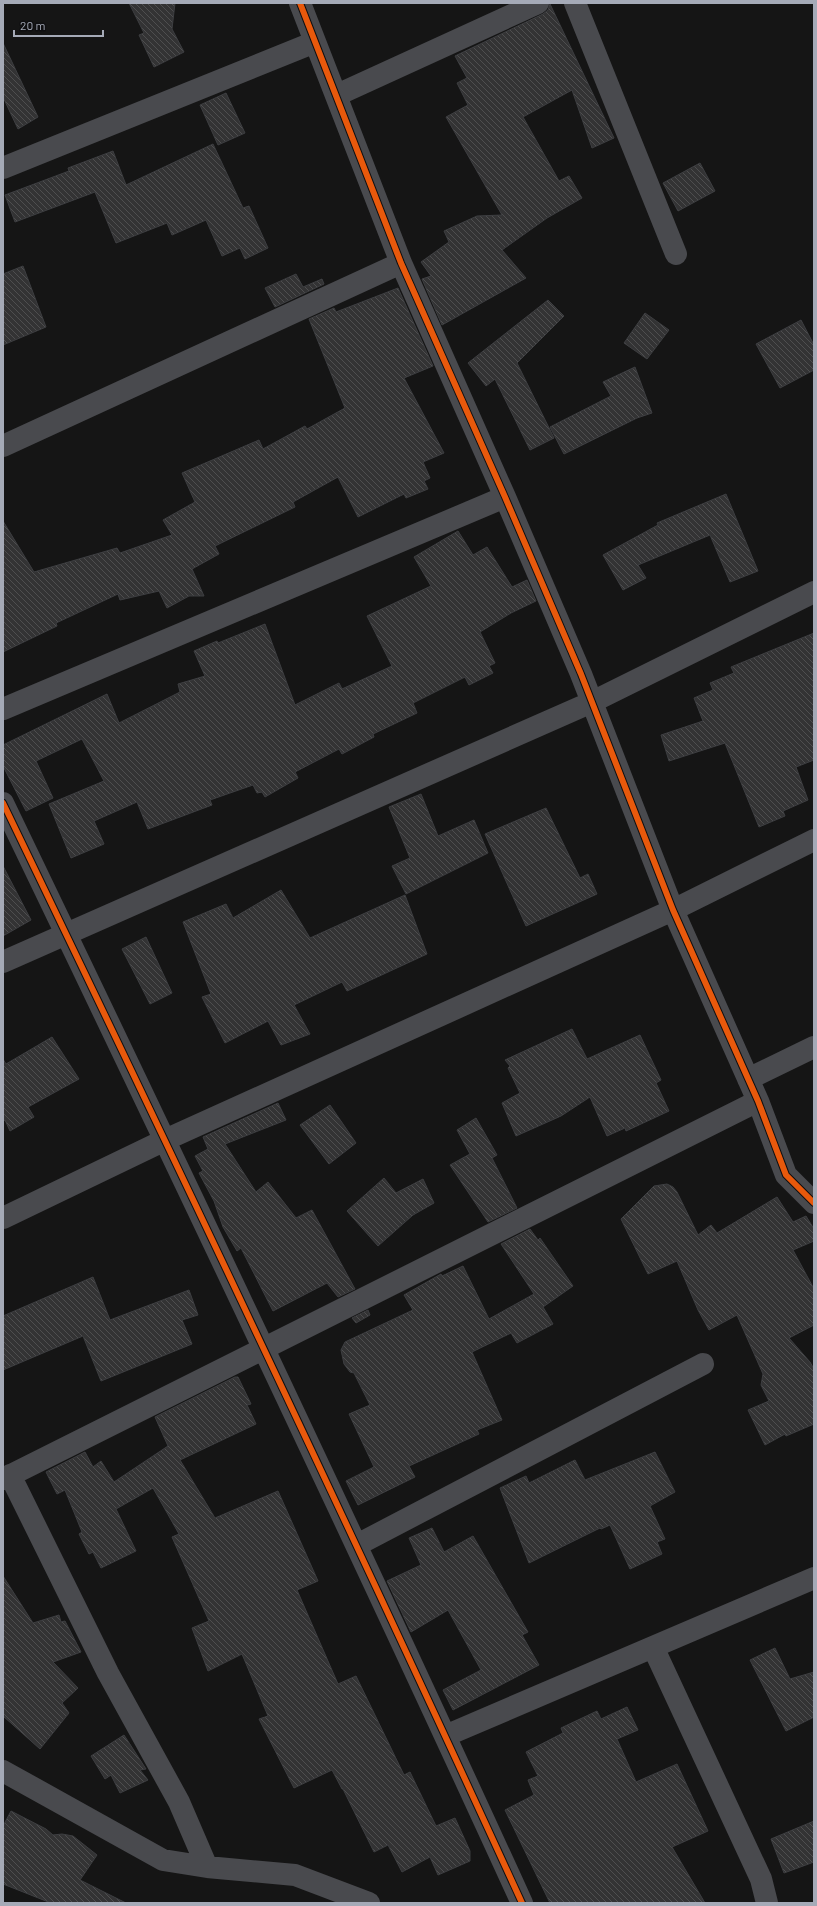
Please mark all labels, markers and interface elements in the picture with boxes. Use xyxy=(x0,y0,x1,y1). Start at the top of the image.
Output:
scale bar xyxy=(14,12,103,38)
text: 20 m xyxy=(20,18,46,32)

